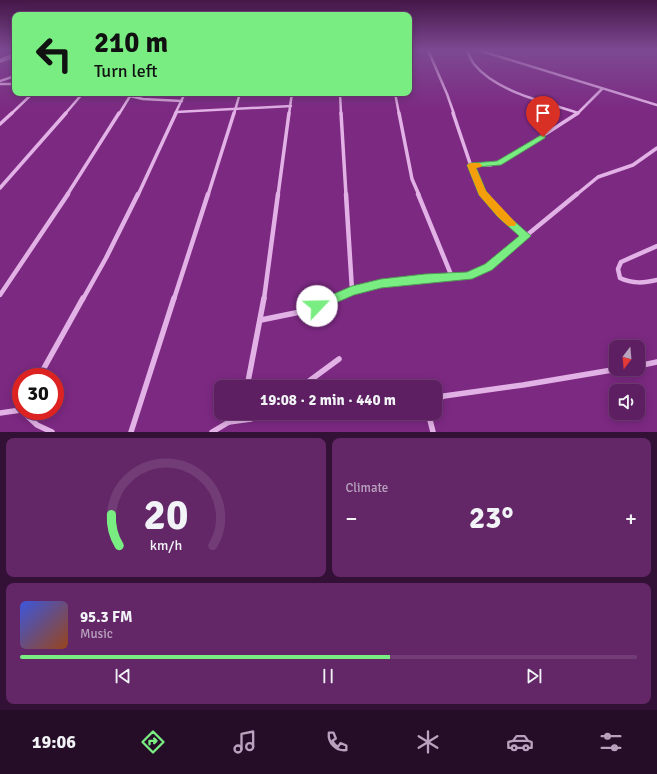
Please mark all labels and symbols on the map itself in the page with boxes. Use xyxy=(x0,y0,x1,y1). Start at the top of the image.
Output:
pin xyxy=(526,96,560,137)
position arrow xyxy=(296,285,338,327)
north arrow xyxy=(609,340,645,376)
speed limit sign: 30 xyxy=(12,368,64,420)

